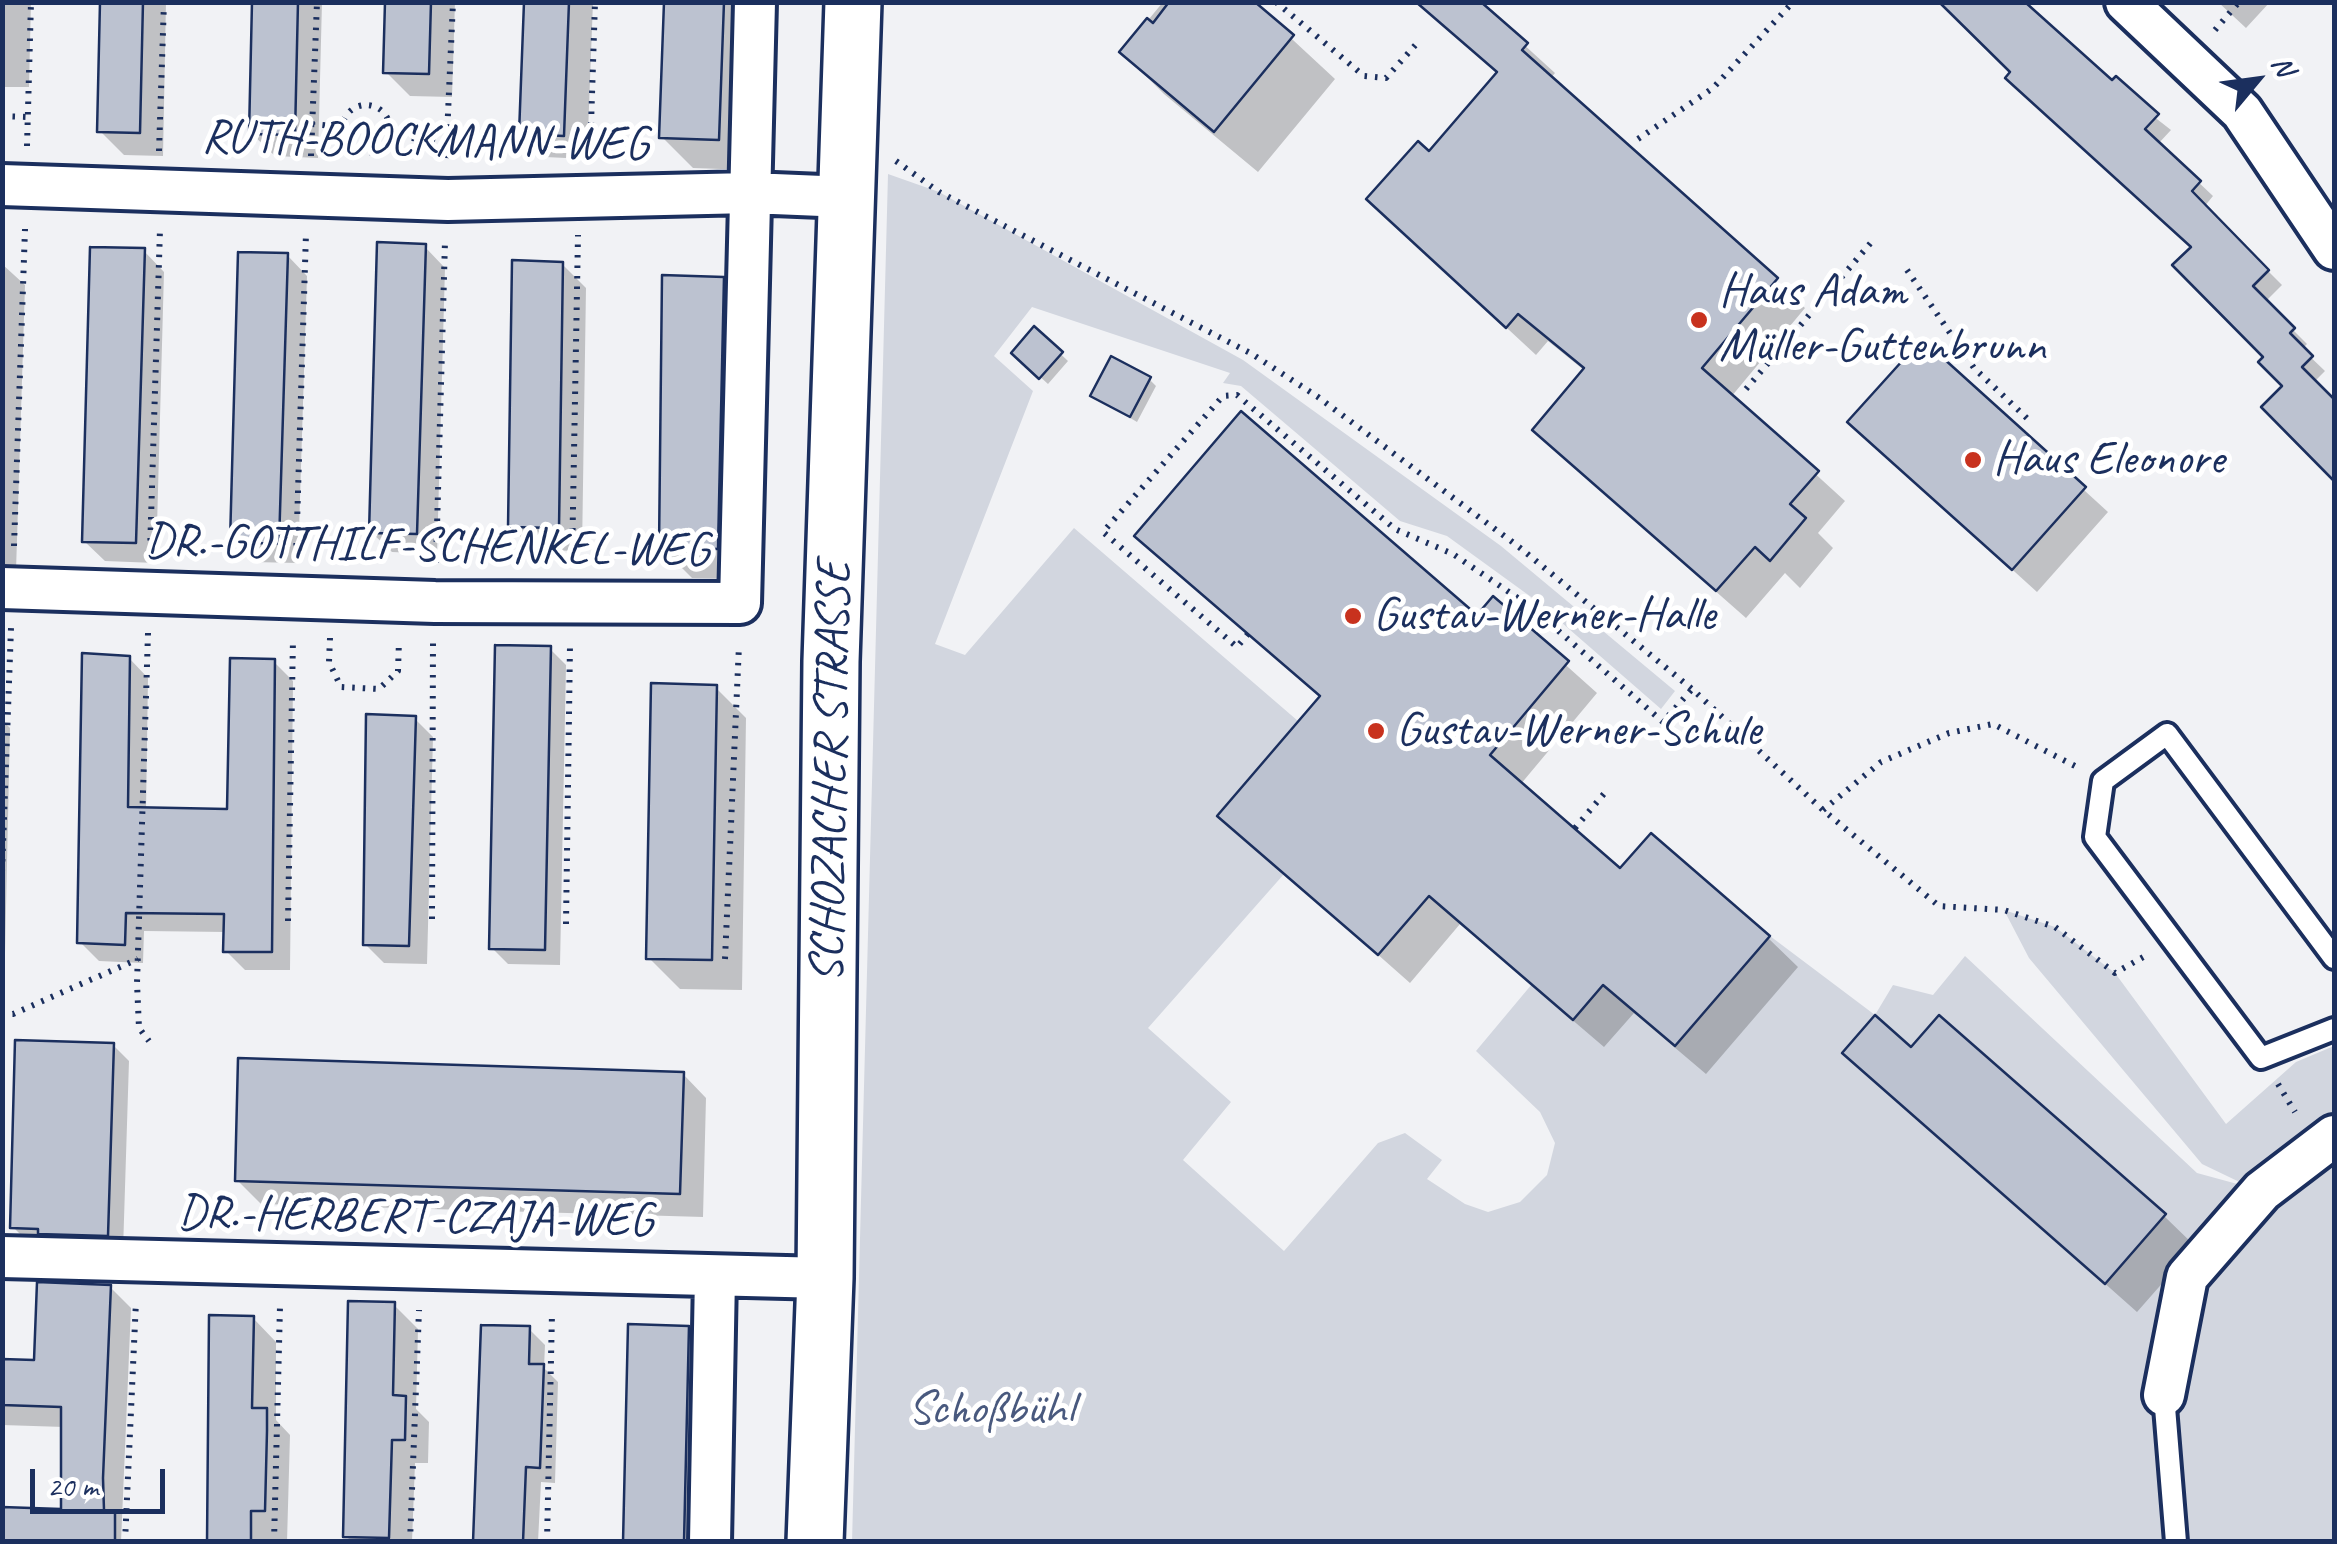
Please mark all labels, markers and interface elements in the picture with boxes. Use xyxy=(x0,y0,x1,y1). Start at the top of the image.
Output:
north arrow xyxy=(2207,30,2307,130)
text: N xyxy=(2264,49,2303,81)
street label: RUTH-BOOCKMANN-WEG xyxy=(201,109,649,175)
place label: Haus Adam Müller-Guttenbrunn xyxy=(1719,263,2045,376)
marker: Haus Adam Müller-Guttenbrunn xyxy=(1688,309,1710,331)
place label: Haus Eleonore xyxy=(1993,431,2224,489)
marker: Haus Eleonore xyxy=(1962,449,1984,471)
street label: DR.-GOTTHILF-SCHENKEL-WEG xyxy=(145,513,709,581)
street label: SCHOZACHER STRASSE xyxy=(800,561,864,983)
place label: Gustav-Werner-Halle xyxy=(1373,587,1715,645)
marker: Gustav-Werner-Halle xyxy=(1342,605,1364,627)
place label: Gustav-Werner-Schule xyxy=(1396,702,1761,760)
marker: Gustav-Werner-Schule xyxy=(1365,720,1387,742)
street label: DR.-HERBERT-CZAJA-WEG xyxy=(177,1185,653,1251)
park label: Schoßbühl xyxy=(908,1381,1074,1439)
scale bar xyxy=(35,1449,170,1511)
text: 20 m xyxy=(47,1467,98,1505)

